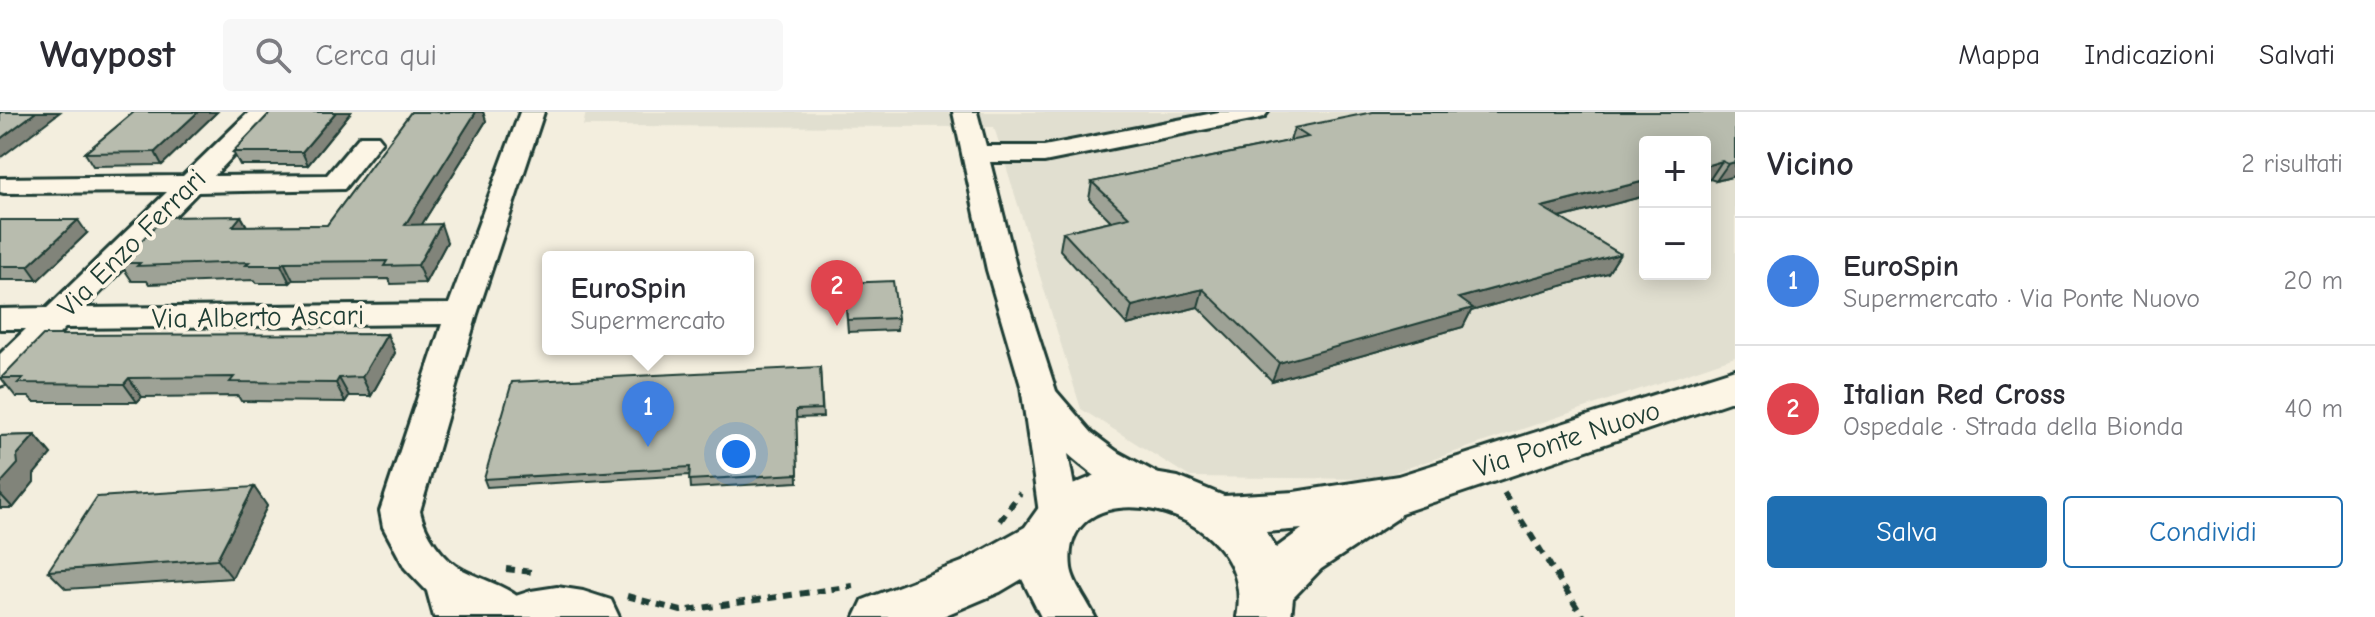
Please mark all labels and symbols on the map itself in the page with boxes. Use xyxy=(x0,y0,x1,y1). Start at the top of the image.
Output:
street label: Via Enzo Ferrari xyxy=(52,163,212,323)
pin: 2 xyxy=(811,260,863,326)
street label: Via Alberto Ascari xyxy=(152,299,364,335)
pin: 1 xyxy=(622,381,674,447)
street label: Via Ponte Nuovo xyxy=(1470,394,1664,484)
your location xyxy=(716,434,756,474)

